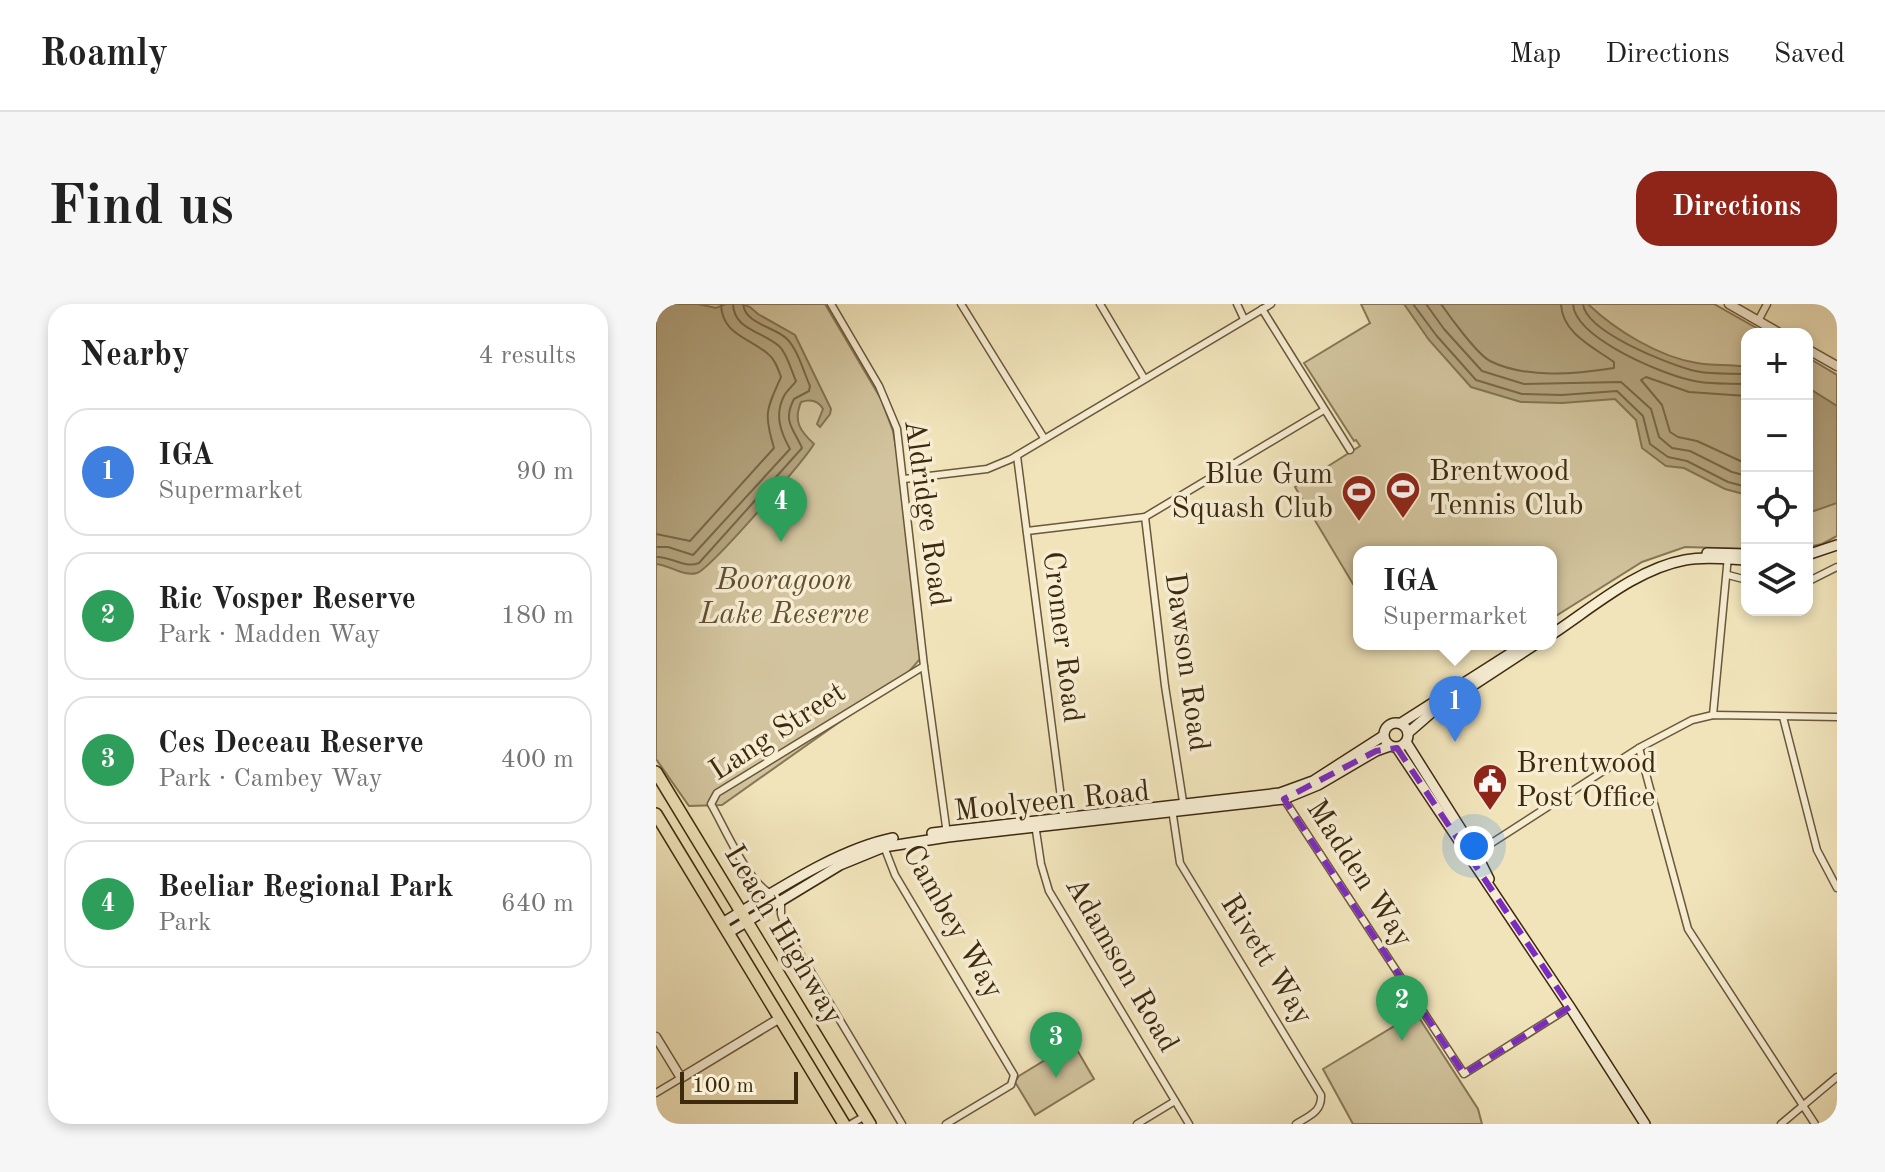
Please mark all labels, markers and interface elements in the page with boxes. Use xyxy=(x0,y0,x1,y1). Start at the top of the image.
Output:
text: Roamly xyxy=(40,36,168,74)
text: Map xyxy=(1509,41,1561,69)
text: Directions xyxy=(1605,41,1730,69)
text: Saved xyxy=(1774,41,1845,69)
button: Directions xyxy=(1636,171,1837,246)
text: Find us xyxy=(48,180,234,236)
map controls xyxy=(1741,328,1813,616)
button: + xyxy=(1741,328,1813,400)
text: Nearby xyxy=(80,339,190,373)
text: 4 results xyxy=(478,343,576,369)
button: − xyxy=(1741,400,1813,472)
street label: Aldridge Road xyxy=(898,418,954,608)
text: IGA xyxy=(158,441,214,471)
place label: Brentwood Tennis Club xyxy=(1429,457,1584,521)
text: 1 xyxy=(100,459,116,485)
text: 90 m xyxy=(516,459,574,485)
place label: Blue Gum Squash Club xyxy=(1171,460,1333,524)
sports icon: Brentwood Tennis Club xyxy=(1384,470,1422,520)
button: locate xyxy=(1741,472,1813,544)
sports icon: Blue Gum Squash Club xyxy=(1340,473,1378,523)
pin: 4 xyxy=(755,476,807,542)
text: Supermarket xyxy=(158,478,303,504)
button: layers xyxy=(1741,544,1813,616)
popup xyxy=(1353,546,1557,650)
street label: Cromer Road xyxy=(1037,550,1087,724)
park label: Booragoon Lake Reserve xyxy=(698,566,869,630)
text: IGA xyxy=(1383,567,1438,597)
street label: Dawson Road xyxy=(1159,571,1213,753)
text: Ric Vosper Reserve xyxy=(158,585,416,615)
text: 2 xyxy=(100,603,116,629)
text: 180 m xyxy=(501,603,574,629)
text: Supermarket xyxy=(1383,604,1527,630)
text: Park · Madden Way xyxy=(158,622,380,648)
pin: 1 xyxy=(1429,676,1481,742)
street label: Lang Street xyxy=(705,677,851,787)
text: Ces Deceau Reserve xyxy=(158,729,424,759)
text: 3 xyxy=(100,747,116,773)
text: 400 m xyxy=(501,747,574,773)
place label: Brentwood Post Office xyxy=(1516,749,1657,813)
public building icon: Brentwood Post Office xyxy=(1471,762,1509,812)
text: Park · Cambey Way xyxy=(158,766,383,792)
street label: Moolyeen Road xyxy=(953,777,1151,827)
street label: Madden Way xyxy=(1300,795,1418,953)
your location xyxy=(1454,826,1494,866)
street label: Leach Highway xyxy=(718,840,848,1030)
street label: Cambey Way xyxy=(896,840,1008,1004)
street label: Adamson Road xyxy=(1059,872,1183,1058)
text: Beeliar Regional Park xyxy=(158,873,453,903)
street label: Rivett Way xyxy=(1214,890,1318,1030)
text: 4 xyxy=(100,891,116,917)
text: 640 m xyxy=(501,891,574,917)
text: Park xyxy=(158,910,212,936)
pin: 2 xyxy=(1376,975,1428,1041)
pin: 3 xyxy=(1030,1012,1082,1078)
scale bar xyxy=(680,1068,798,1104)
text: 100 m xyxy=(692,1075,754,1097)

